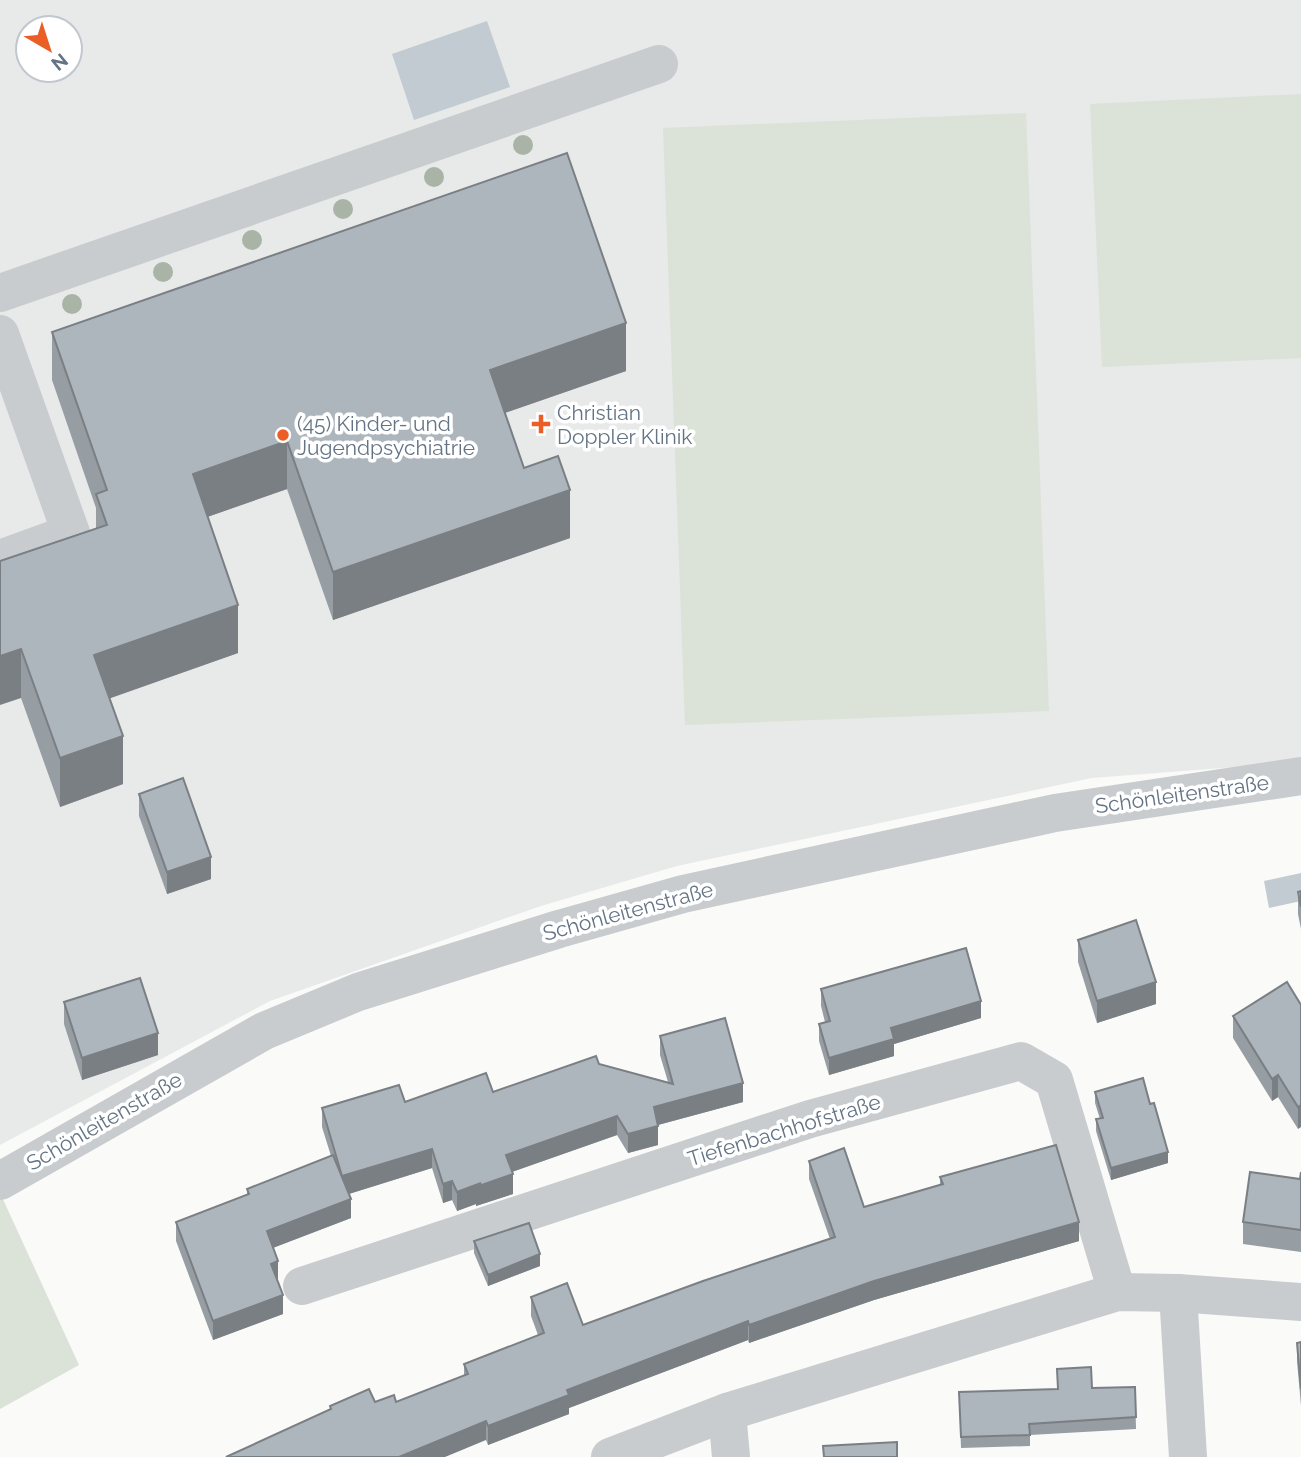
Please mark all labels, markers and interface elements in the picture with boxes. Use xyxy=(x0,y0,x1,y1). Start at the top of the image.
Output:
north arrow xyxy=(14,14,84,84)
text: N xyxy=(47,49,72,75)
place label: Christian Doppler Klinik xyxy=(557,400,692,449)
place label: (45) Kinder- und Jugendpsychiatrie xyxy=(297,411,475,460)
marker: Christian Doppler Klinik xyxy=(531,414,551,434)
marker: (45) Kinder- und Jugendpsychiatrie xyxy=(275,427,291,443)
street label: Schönleitenstraße xyxy=(1094,769,1270,819)
street label: Schönleitenstraße xyxy=(540,876,716,946)
street label: Schönleitenstraße xyxy=(22,1066,186,1176)
street label: Tiefenbachhofstraße xyxy=(685,1089,883,1171)

